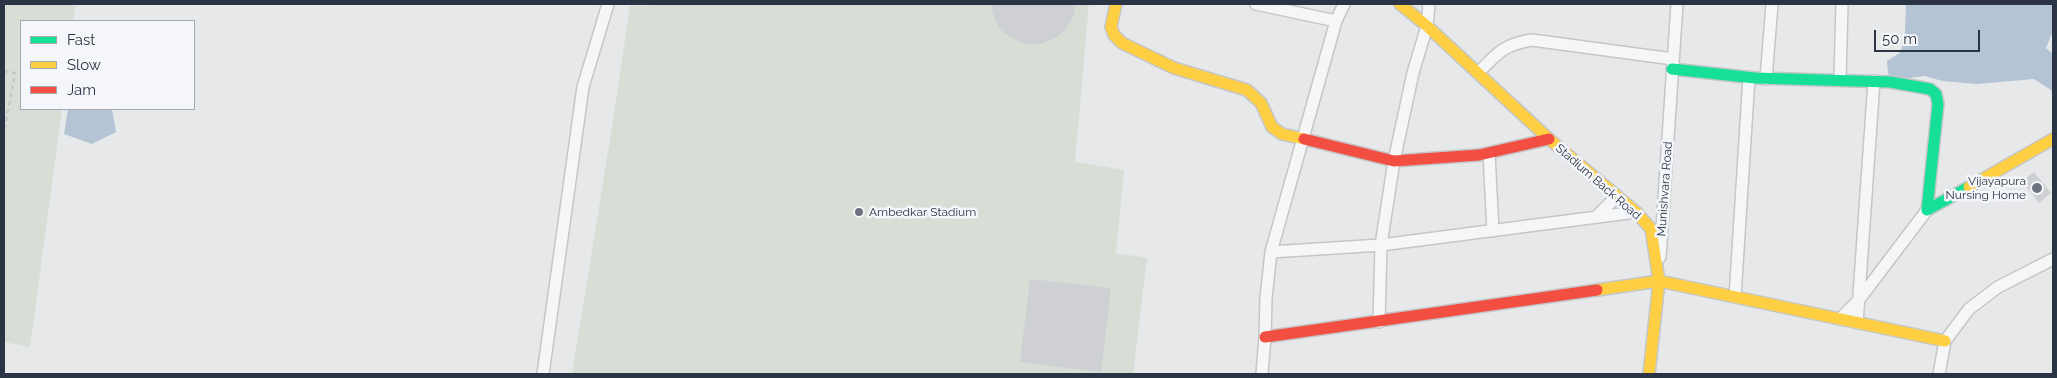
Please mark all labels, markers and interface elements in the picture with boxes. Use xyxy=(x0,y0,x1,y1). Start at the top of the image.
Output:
legend xyxy=(20,20,195,110)
scale bar xyxy=(1877,20,1983,52)
text: 50 m xyxy=(1882,30,1917,48)
text: Fast xyxy=(67,31,95,49)
text: Slow xyxy=(67,56,101,74)
text: Jam xyxy=(67,81,96,99)
street label: Stadium Back Road xyxy=(1552,141,1644,223)
street label: Munishvara Road xyxy=(1654,141,1676,237)
place label: Vijayapura Nursing Home xyxy=(1946,174,2026,202)
marker: Vijayapura Nursing Home xyxy=(2030,181,2044,195)
place label: Ambedkar Stadium xyxy=(869,205,976,219)
marker: Ambedkar Stadium xyxy=(853,206,865,218)

